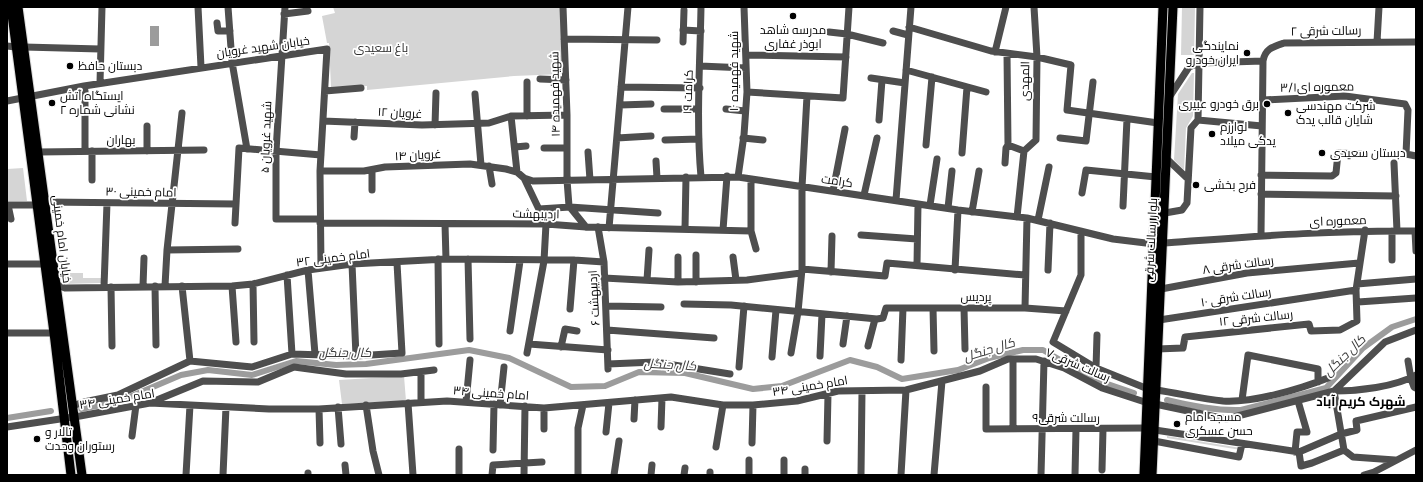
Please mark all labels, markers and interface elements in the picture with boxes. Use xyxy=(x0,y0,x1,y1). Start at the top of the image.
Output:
marker: مدرسه شاهد ابوذر غفاری xyxy=(788,11,798,21)
place label: مدرسه شاهد ابوذر غفاری xyxy=(760,23,826,51)
street label: رسالت شرقی ۲ xyxy=(1291,23,1361,39)
street label: شهید فهمیده ۱۰ xyxy=(727,31,741,111)
street label: خیابان شهید غرویان xyxy=(216,34,310,60)
place label: نمایندگی ایران خودرو xyxy=(1186,39,1239,67)
park label: باغ سعیدی xyxy=(354,41,408,56)
marker: نمایندگی ایران خودرو xyxy=(1242,48,1252,58)
street label: شهید فهمیده ۱۴ xyxy=(547,51,563,137)
place label: دبستان حافظ xyxy=(78,59,142,73)
marker: دبستان حافظ xyxy=(65,61,75,71)
street label: المهدی xyxy=(1018,61,1032,101)
street label: کرامت ۱۹ xyxy=(680,69,696,115)
street label: معموره ای۳/۱ xyxy=(1280,79,1354,95)
place label: ایستگاه آتش نشانی شماره ۲ xyxy=(60,89,135,117)
place label: برق خودرو عبیری xyxy=(1179,97,1259,111)
marker: ایستگاه آتش نشانی شماره ۲ xyxy=(47,98,57,108)
marker: برق خودرو عبیری xyxy=(1262,99,1272,109)
place label: شرکت مهندسی شایان قالب یدک xyxy=(1296,99,1376,127)
street label: شهید غرویان ۵ xyxy=(258,101,274,173)
street label: غرویان ۱۲ xyxy=(377,105,423,121)
marker: شرکت مهندسی شایان قالب یدک xyxy=(1283,108,1293,118)
place label: لوارزم یدکی میلاد xyxy=(1220,120,1276,148)
marker: لوارزم یدکی میلاد xyxy=(1207,129,1217,139)
street label: بهاران xyxy=(106,133,136,147)
place label: دبستان سعیدی xyxy=(1330,146,1406,160)
street label: غرویان ۱۴ xyxy=(394,147,442,163)
marker: دبستان سعیدی xyxy=(1317,148,1327,158)
street label: کرامت xyxy=(820,172,854,190)
place label: فرح بخشی xyxy=(1204,178,1256,193)
marker: فرح بخشی xyxy=(1191,180,1201,190)
street label: امام خمینی ۳۰ xyxy=(105,184,177,201)
street label: خیابان امام خمینی xyxy=(49,194,74,284)
street label: بلوار رسالت شرقی xyxy=(1142,197,1160,283)
street label: اردیبهشت xyxy=(512,207,560,221)
street label: معموره ای xyxy=(1309,213,1367,229)
street label: امام خمینی ۳۲ xyxy=(295,247,371,270)
street label: رسالت شرقی ۸ xyxy=(1201,253,1275,277)
street label: اردیبهشت ۶ xyxy=(586,270,602,326)
street label: رسالت شرقی ۱۰ xyxy=(1200,285,1272,309)
street label: پردیس xyxy=(961,290,992,306)
street label: رسالت شرقی ۱۲ xyxy=(1218,307,1294,329)
water label: کال جنگل xyxy=(1320,331,1370,380)
water label: کال جنگل xyxy=(962,334,1018,365)
water label: کال جنگل xyxy=(319,345,372,361)
street label: رسالت شرقی۷ xyxy=(1044,345,1112,385)
water label: کال جنگل xyxy=(643,356,698,374)
street label: امام خمینی ۳۴ xyxy=(771,373,849,400)
street label: امام خمینی ۳۴ xyxy=(452,383,529,404)
street label: امام خمینی ۳۴ xyxy=(78,386,156,413)
district label: شهرک کریم آباد xyxy=(1316,394,1406,411)
place label: مسجد امام حسن عسکری xyxy=(1185,410,1253,438)
street label: رسالت شرقی۹ xyxy=(1032,411,1100,425)
marker: مسجد امام حسن عسکری xyxy=(1172,419,1182,429)
place label: تالار و رستوران وحدت xyxy=(45,425,115,453)
marker: تالار و رستوران وحدت xyxy=(32,434,42,444)

